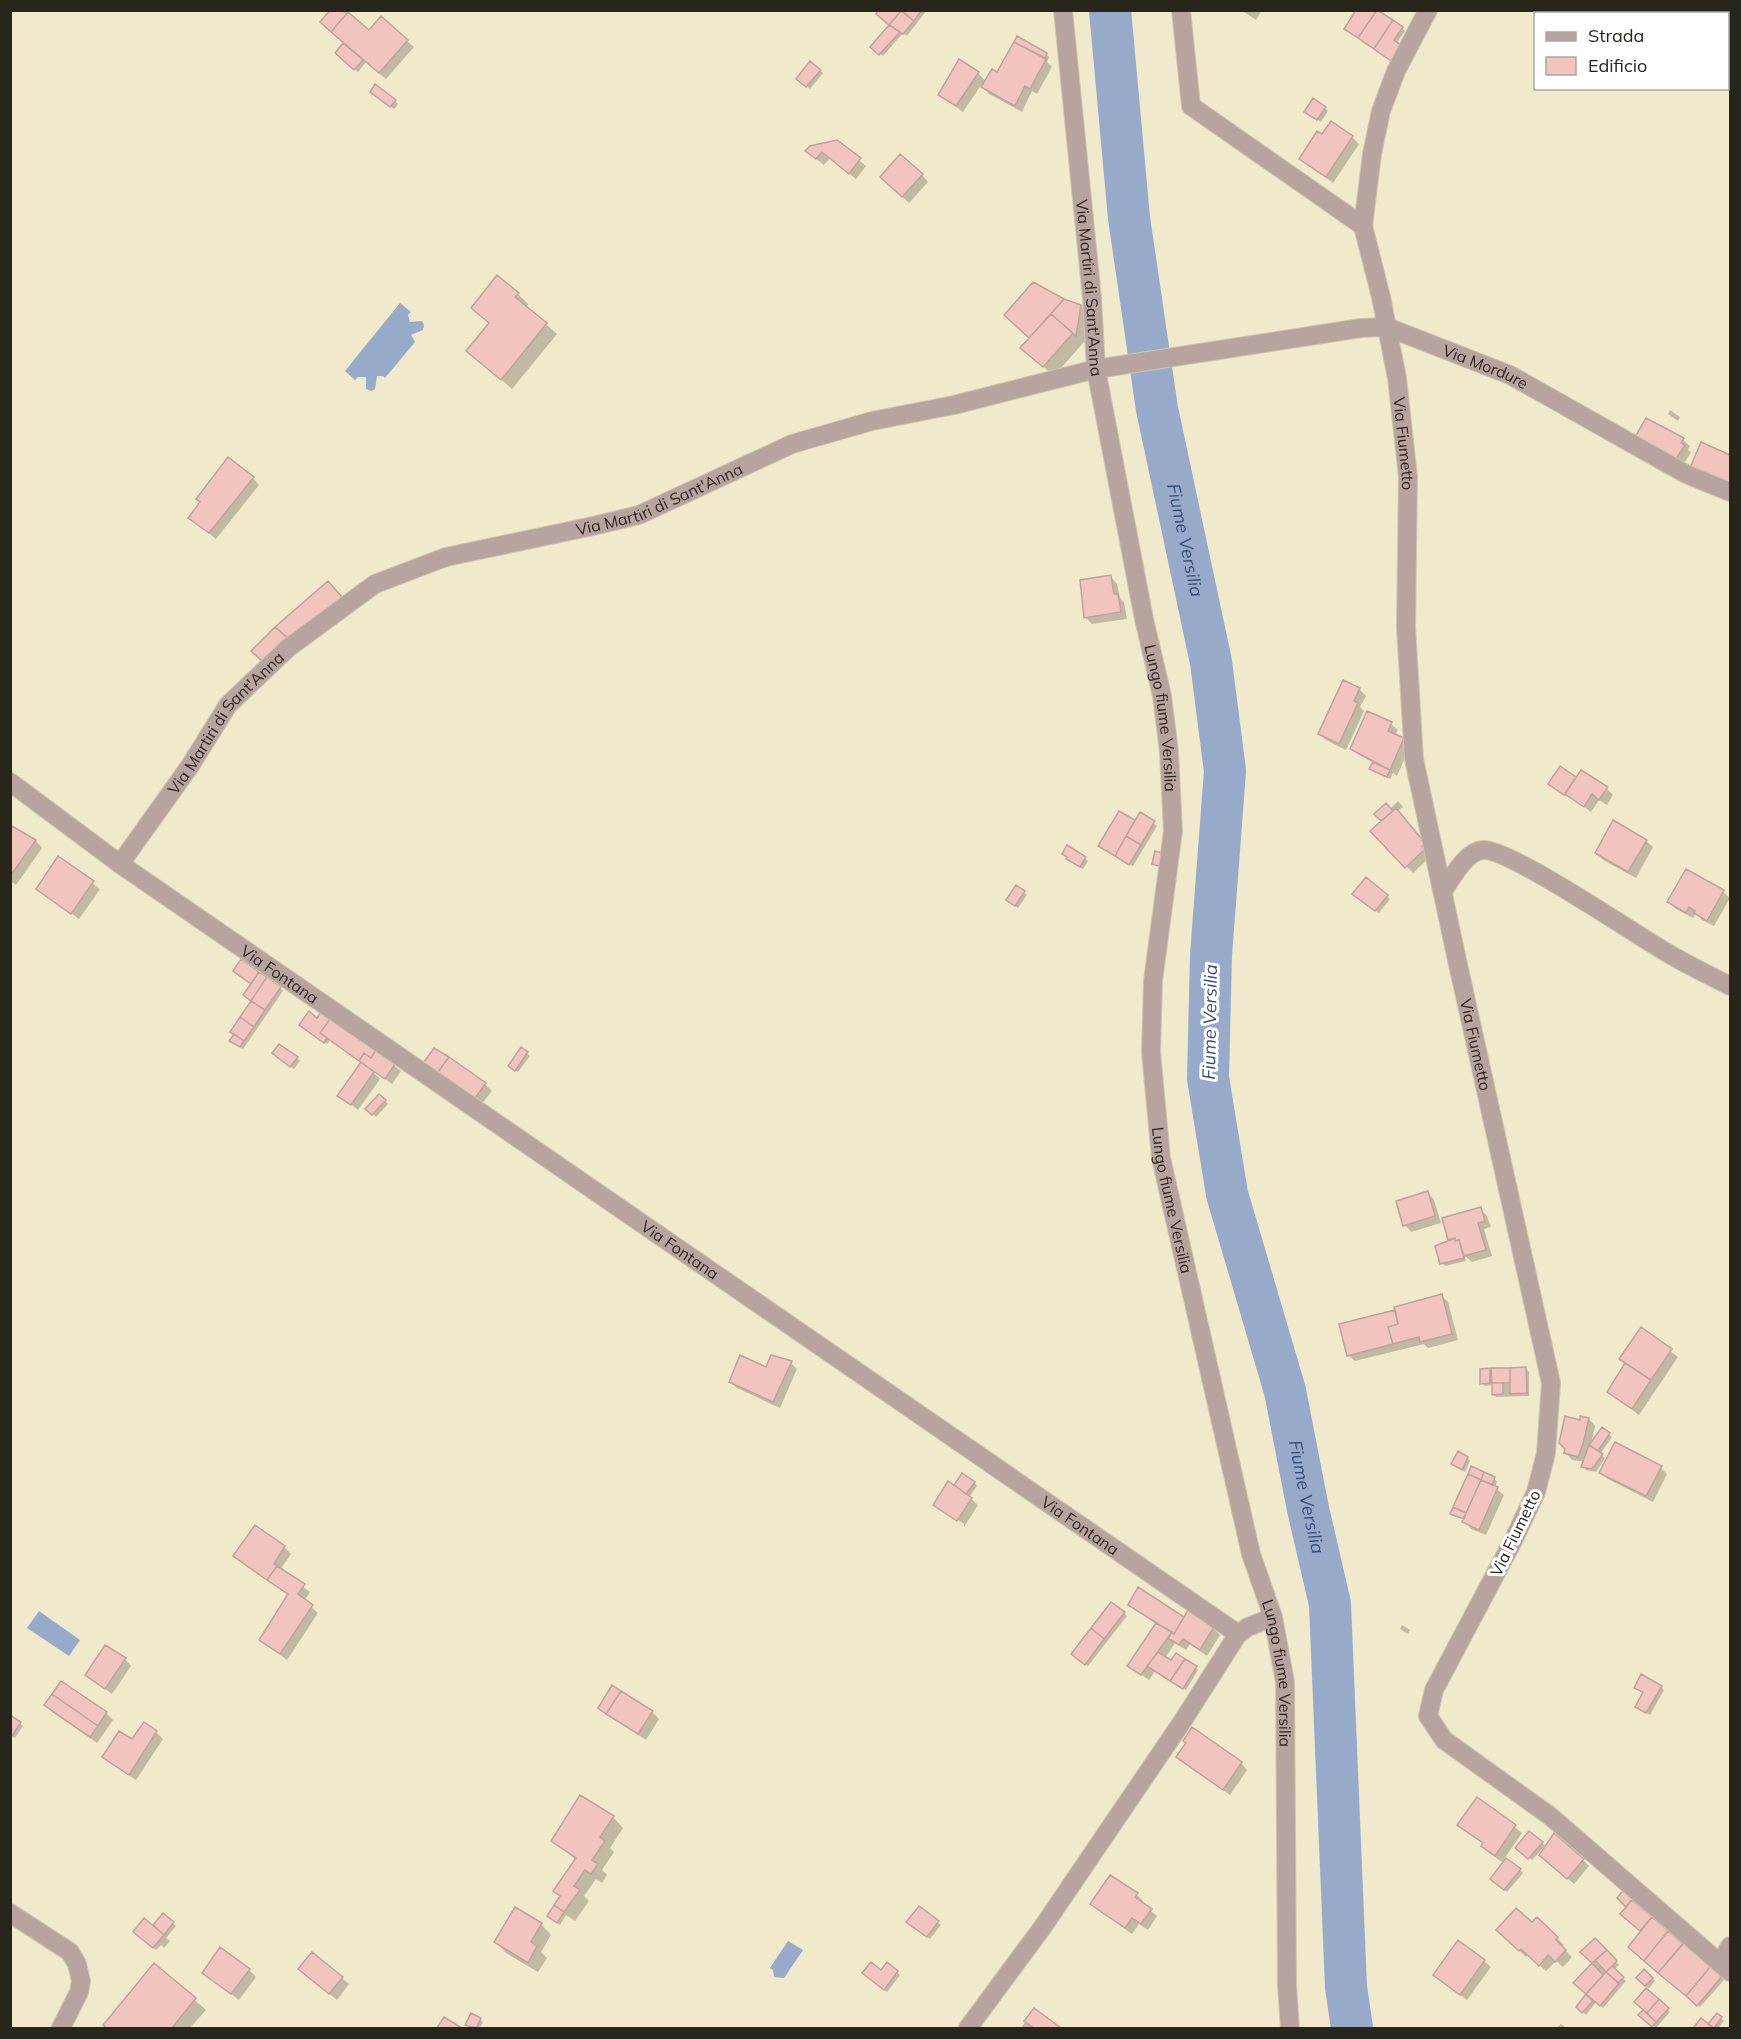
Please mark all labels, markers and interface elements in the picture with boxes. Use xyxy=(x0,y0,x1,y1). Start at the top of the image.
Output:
legend xyxy=(1534,12,1729,90)
text: Strada xyxy=(1588,24,1644,47)
text: Edificio xyxy=(1588,54,1647,77)
street label: Via Martiri di Sant'Anna xyxy=(1072,198,1107,378)
street label: Via Mordure xyxy=(1440,340,1532,393)
street label: Via Fiumetto xyxy=(1389,396,1418,490)
street label: Via Martiri di Sant'Anna xyxy=(574,458,746,539)
water label: Fiume Versilia xyxy=(1162,481,1209,599)
street label: Lungo fiume Versilia xyxy=(1140,642,1181,792)
street label: Via Martiri di Sant'Anna xyxy=(163,647,288,798)
street label: Via Fontana xyxy=(237,940,323,1008)
water label: Fiume Versilia xyxy=(1197,964,1222,1080)
street label: Via Fiumetto xyxy=(1456,997,1496,1092)
street label: Lungo fiume Versilia xyxy=(1148,1126,1197,1275)
street label: Via Fontana xyxy=(637,1216,723,1284)
water label: Fiume Versilia xyxy=(1284,1438,1330,1556)
street label: Via Fiumetto xyxy=(1486,1487,1544,1579)
street label: Via Fontana xyxy=(1037,1492,1123,1559)
street label: Lungo fiume Versilia xyxy=(1258,1597,1295,1747)

